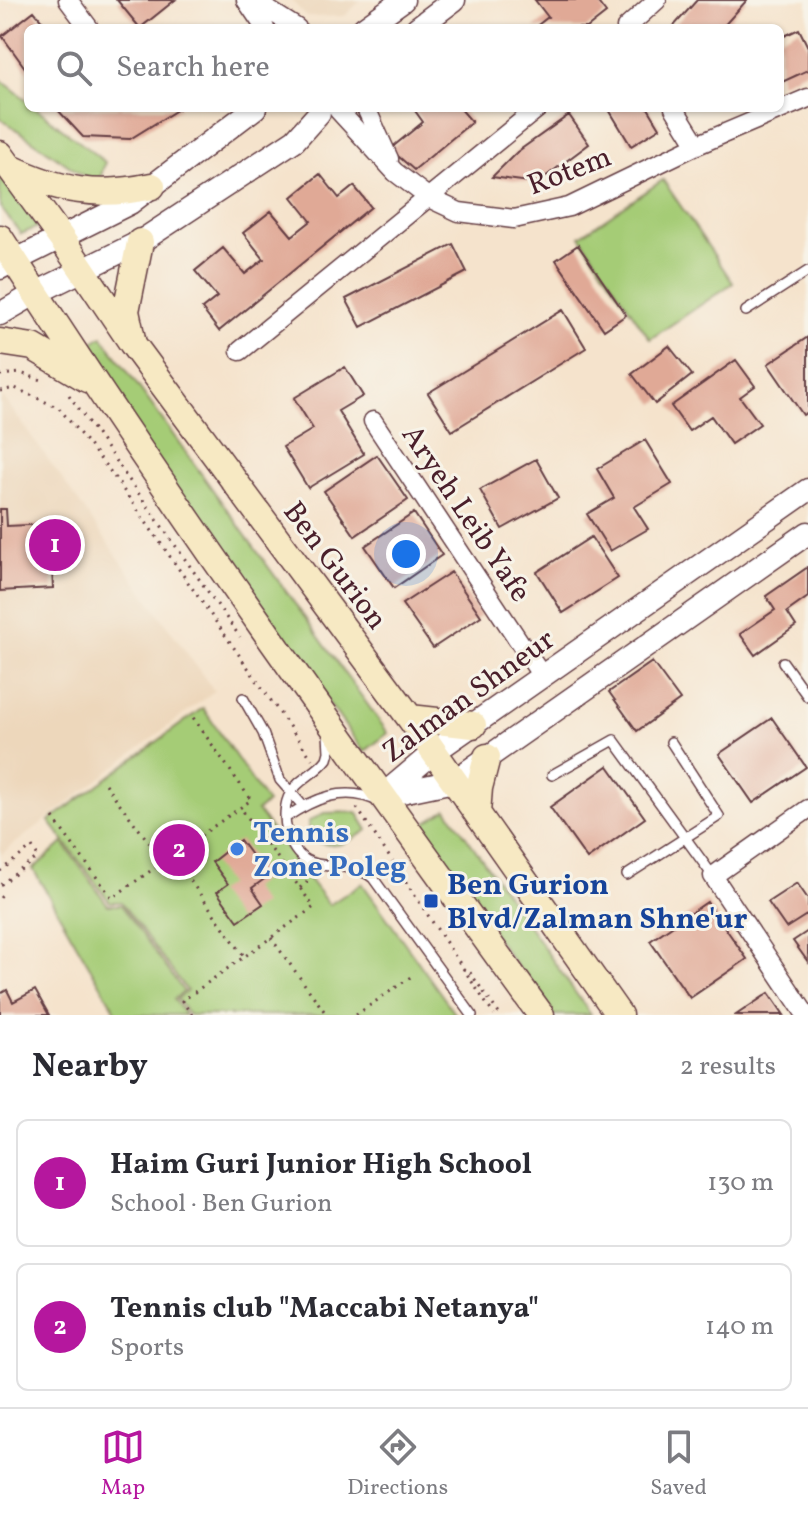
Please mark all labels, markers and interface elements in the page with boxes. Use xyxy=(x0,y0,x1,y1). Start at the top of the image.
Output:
search box xyxy=(24,24,784,112)
icon: search xyxy=(52,46,96,90)
text: Search here xyxy=(116,47,270,89)
street label: Rotem xyxy=(522,137,618,207)
street label: Aryeh Leib Yafe xyxy=(390,417,540,611)
street label: Ben Gurion xyxy=(272,493,397,639)
pin: 1 xyxy=(29,515,81,575)
your location xyxy=(386,534,426,574)
street label: Zalman Shneur xyxy=(374,620,564,774)
place label: Tennis Zone Poleg xyxy=(253,813,406,889)
pin: 2 xyxy=(153,820,205,880)
marker: Tennis Zone Poleg xyxy=(228,840,246,858)
place label: Ben Gurion Blvd/Zalman Shne'ur xyxy=(447,865,747,941)
marker: Ben Gurion Blvd/Zalman Shne'ur xyxy=(422,892,440,910)
text: Nearby xyxy=(32,1044,148,1091)
text: 2 results xyxy=(680,1049,776,1085)
text: Haim Guri Junior High School xyxy=(110,1144,532,1186)
text: 1 xyxy=(55,1165,65,1201)
text: 130 m xyxy=(707,1165,774,1201)
text: School · Ben Gurion xyxy=(110,1186,332,1222)
text: Tennis club "Maccabi Netanya" xyxy=(110,1288,539,1330)
text: 2 xyxy=(53,1309,67,1345)
text: 140 m xyxy=(705,1309,774,1345)
text: Sports xyxy=(110,1330,184,1366)
tab: Map xyxy=(101,1425,145,1504)
tab: Directions xyxy=(347,1425,448,1504)
tab: Saved xyxy=(650,1425,707,1504)

